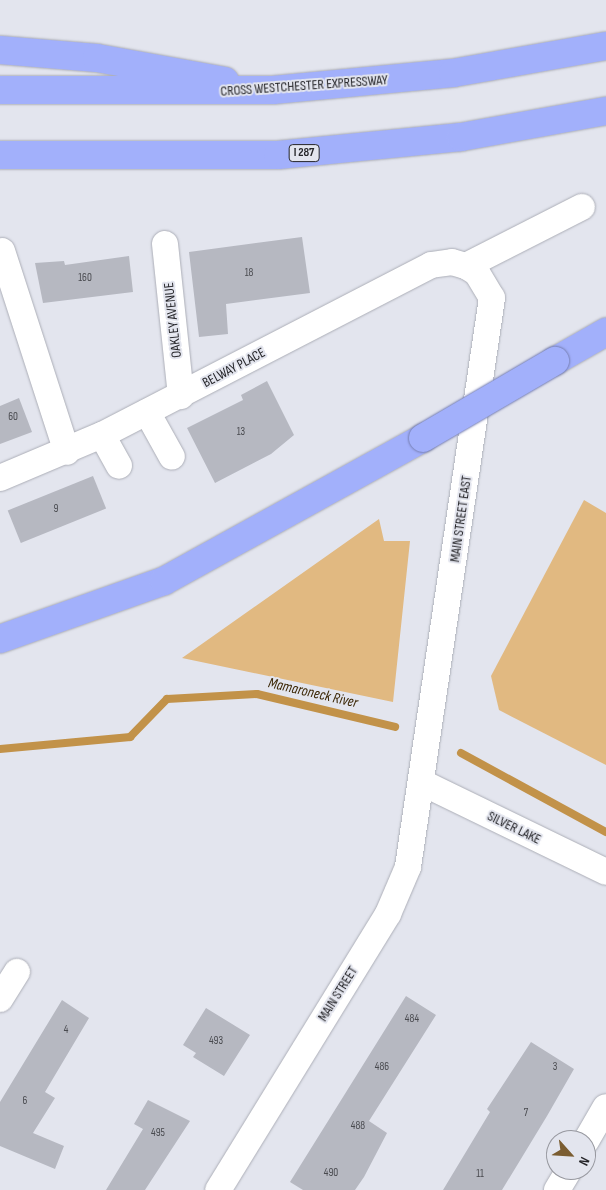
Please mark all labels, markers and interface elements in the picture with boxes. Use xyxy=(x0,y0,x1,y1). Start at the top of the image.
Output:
street label: CROSS WESTCHESTER EXPRESSWAY xyxy=(220,72,388,100)
road number: I 287 xyxy=(288,144,320,162)
house number: 18 xyxy=(245,266,253,280)
house number: 160 xyxy=(78,271,92,285)
street label: OAKLEY AVENUE xyxy=(161,282,185,358)
street label: BELWAY PLACE xyxy=(200,344,268,392)
house number: 60 xyxy=(8,410,18,424)
house number: 13 xyxy=(237,425,245,439)
street label: MAIN STREET EAST xyxy=(447,475,475,563)
house number: 9 xyxy=(54,502,58,516)
water label: Mamaroneck River xyxy=(266,674,360,712)
street label: SILVER LAKE xyxy=(485,808,543,848)
street label: MAIN STREET xyxy=(315,963,361,1025)
house number: 484 xyxy=(405,1012,419,1026)
house number: 4 xyxy=(64,1023,68,1037)
house number: 493 xyxy=(209,1034,223,1048)
house number: 486 xyxy=(375,1060,389,1074)
house number: 3 xyxy=(553,1060,557,1074)
house number: 6 xyxy=(23,1094,27,1108)
house number: 7 xyxy=(524,1106,528,1120)
house number: 488 xyxy=(351,1119,365,1133)
house number: 495 xyxy=(151,1126,165,1140)
north arrow xyxy=(546,1130,596,1180)
text: N xyxy=(575,1154,593,1168)
house number: 490 xyxy=(324,1166,338,1180)
house number: 11 xyxy=(476,1167,484,1181)

